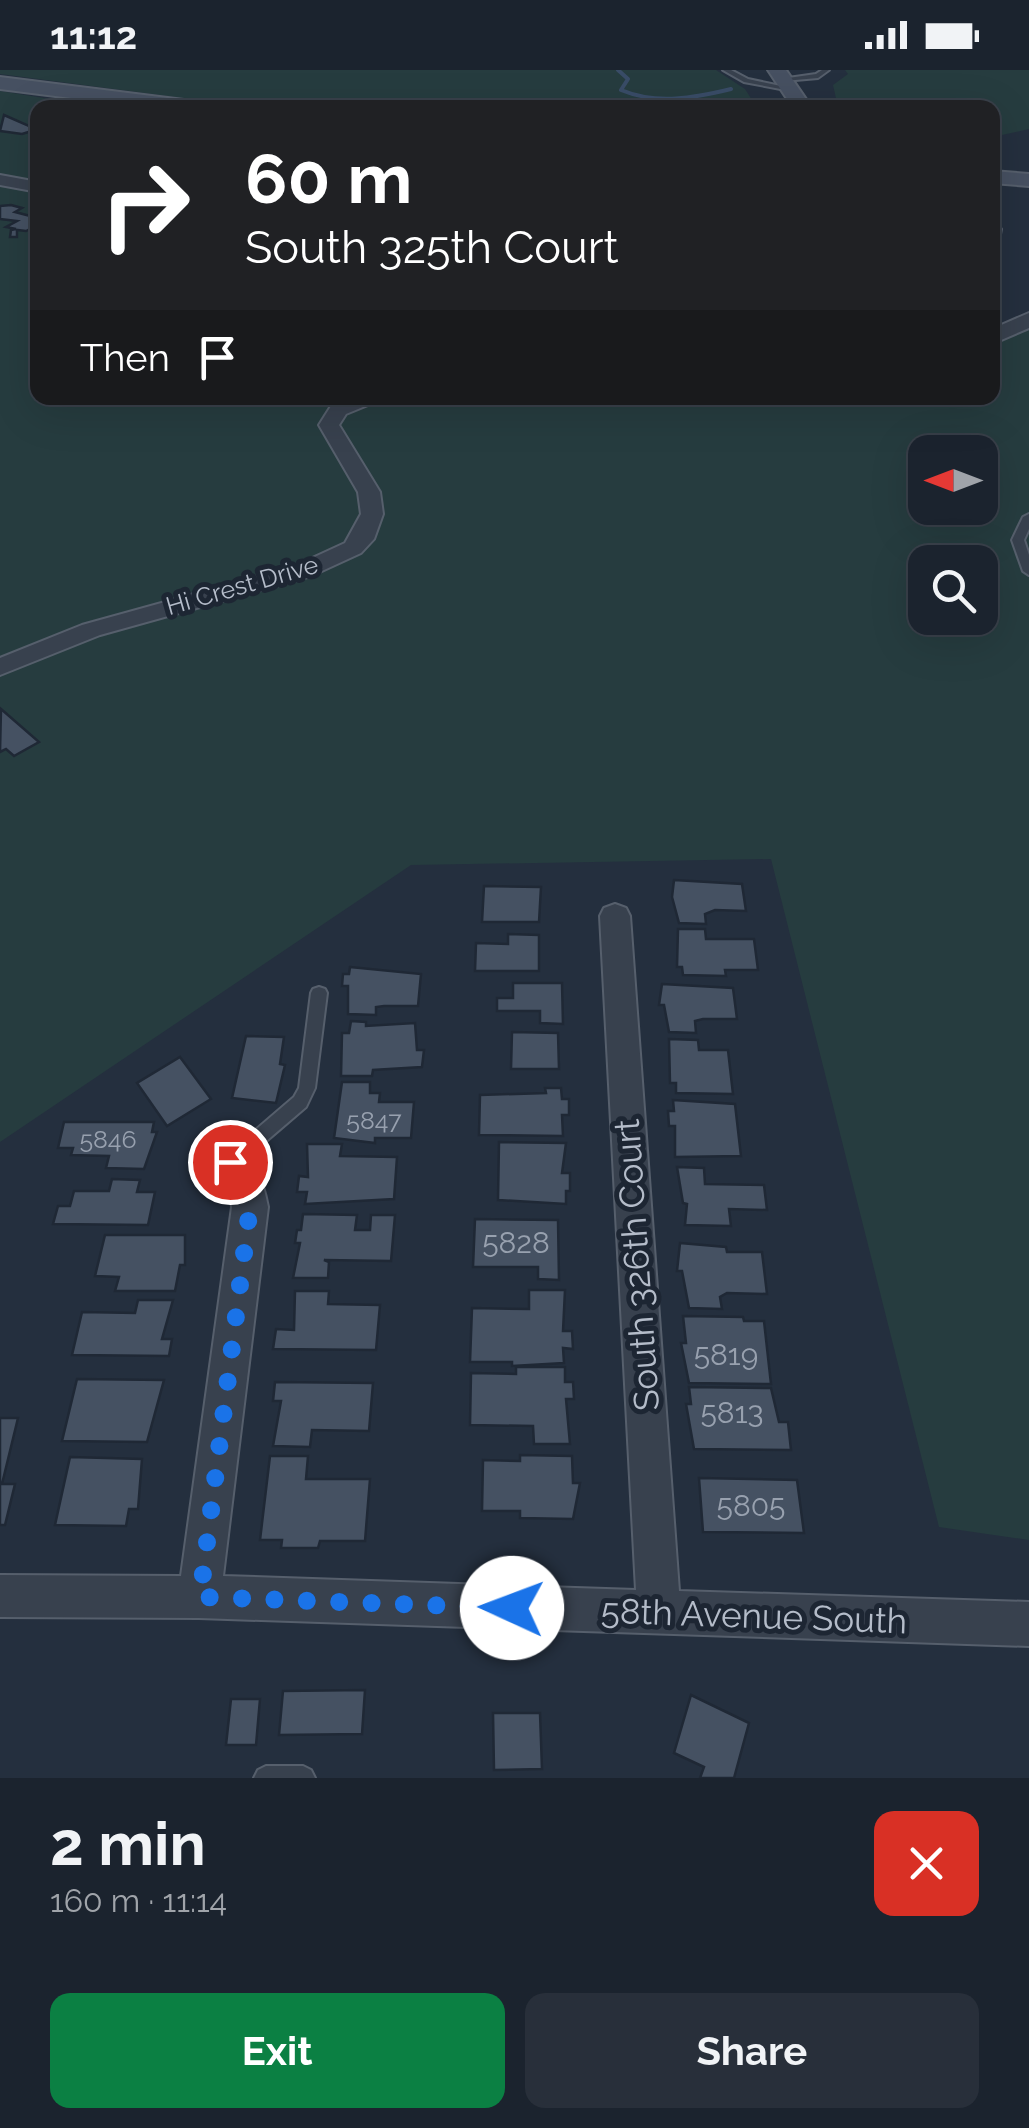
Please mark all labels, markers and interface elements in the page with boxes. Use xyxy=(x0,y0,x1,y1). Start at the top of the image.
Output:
text: 11:12 xyxy=(50,13,137,58)
text: 60 m xyxy=(245,137,412,219)
icon: right xyxy=(80,140,210,270)
text: South 325th Court xyxy=(245,221,619,274)
icon: arrive xyxy=(190,330,245,385)
text: Then xyxy=(80,335,170,380)
north arrow xyxy=(908,435,998,525)
map controls xyxy=(908,435,998,635)
button: search xyxy=(908,545,998,635)
street label: Hi Crest Drive xyxy=(162,549,322,621)
house number: 5847 xyxy=(346,1105,402,1135)
street label: South 326th Court xyxy=(606,1117,667,1412)
pin xyxy=(188,1120,273,1205)
house number: 5846 xyxy=(79,1124,137,1154)
icon: arrive xyxy=(203,1135,258,1190)
house number: 5828 xyxy=(482,1225,550,1260)
house number: 5819 xyxy=(694,1337,758,1372)
house number: 5813 xyxy=(701,1395,764,1430)
house number: 5805 xyxy=(717,1488,785,1523)
position arrow xyxy=(460,1556,564,1660)
street label: 58th Avenue South xyxy=(600,1590,908,1641)
text: 2 min xyxy=(50,1809,206,1879)
button: close xyxy=(874,1811,979,1916)
text: 160 m · 11:14 xyxy=(50,1882,227,1919)
button: Exit xyxy=(50,1993,505,2108)
button: Share xyxy=(525,1993,979,2108)

